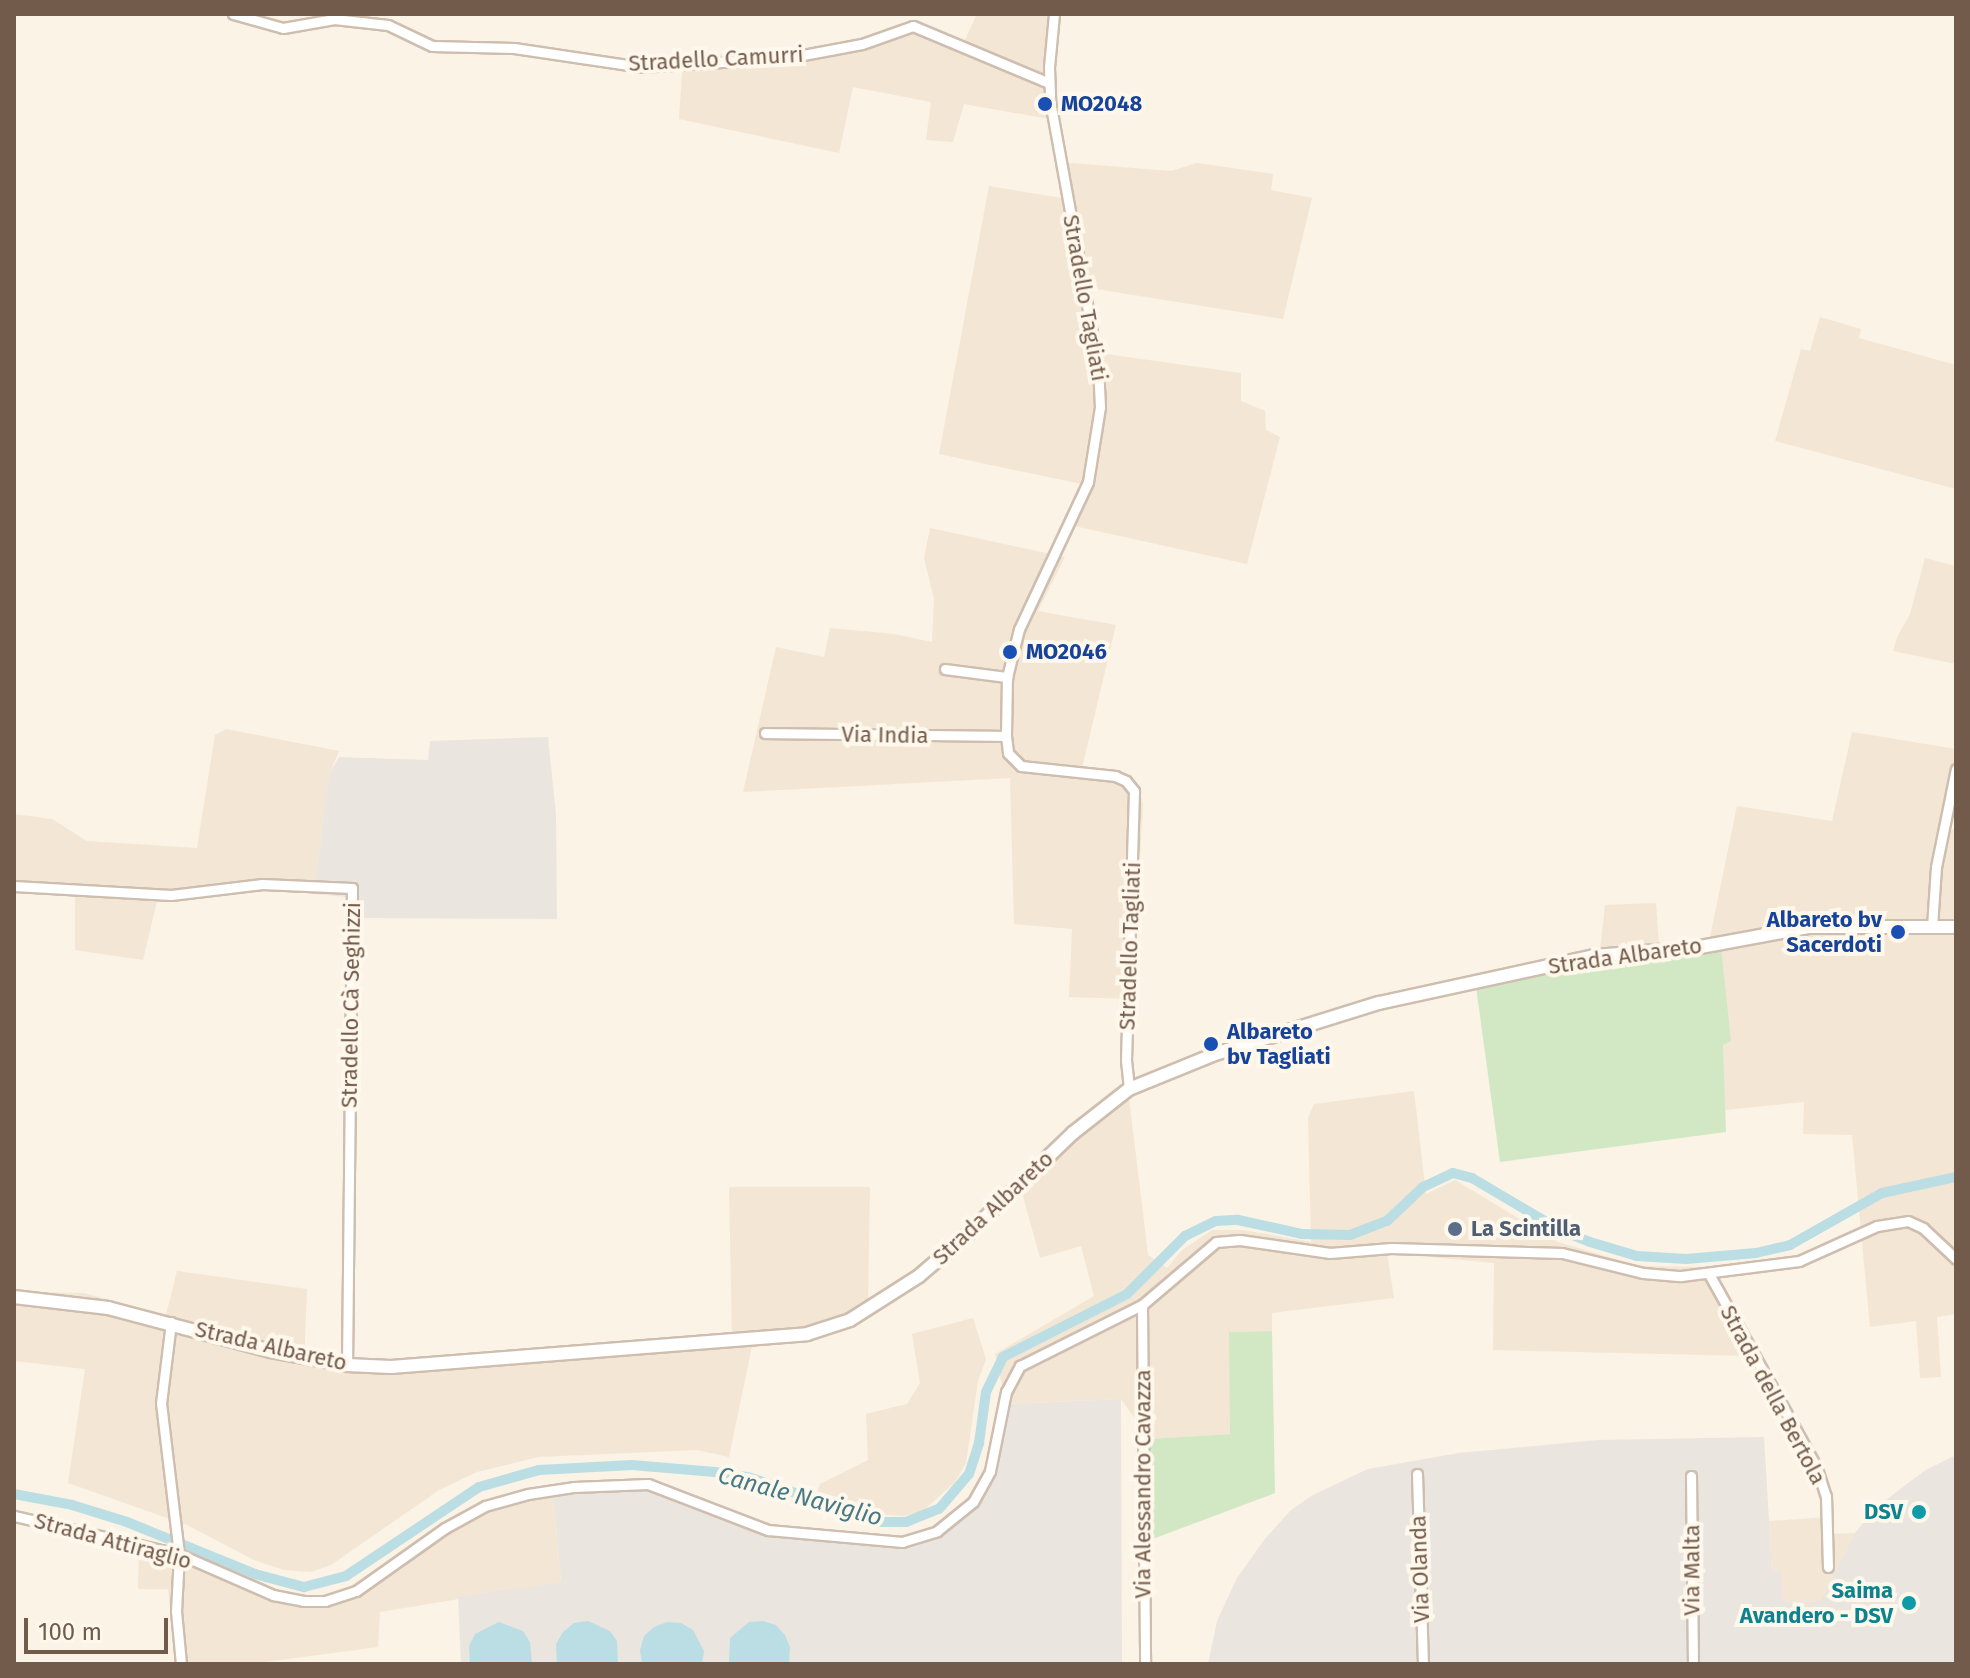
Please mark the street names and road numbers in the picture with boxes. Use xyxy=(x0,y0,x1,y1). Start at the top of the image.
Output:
street label: Stradello Camurri xyxy=(628,41,804,77)
street label: Stradello Tagliati xyxy=(1057,213,1113,383)
street label: Via India xyxy=(841,721,929,749)
street label: Stradello Tagliati xyxy=(1114,861,1146,1031)
street label: Stradello Cà Seghizzi xyxy=(336,902,366,1108)
street label: Strada Albareto xyxy=(1547,932,1703,980)
street label: Strada Albareto xyxy=(927,1146,1059,1270)
street label: Strada della Bertola xyxy=(1715,1301,1831,1489)
street label: Strada Albareto xyxy=(193,1316,349,1376)
street label: Via Alessandro Cavazza xyxy=(1130,1370,1156,1598)
street label: Strada Attiraglio xyxy=(31,1507,195,1575)
street label: Via Olanda xyxy=(1405,1515,1435,1623)
street label: Via Malta xyxy=(1679,1524,1705,1616)

